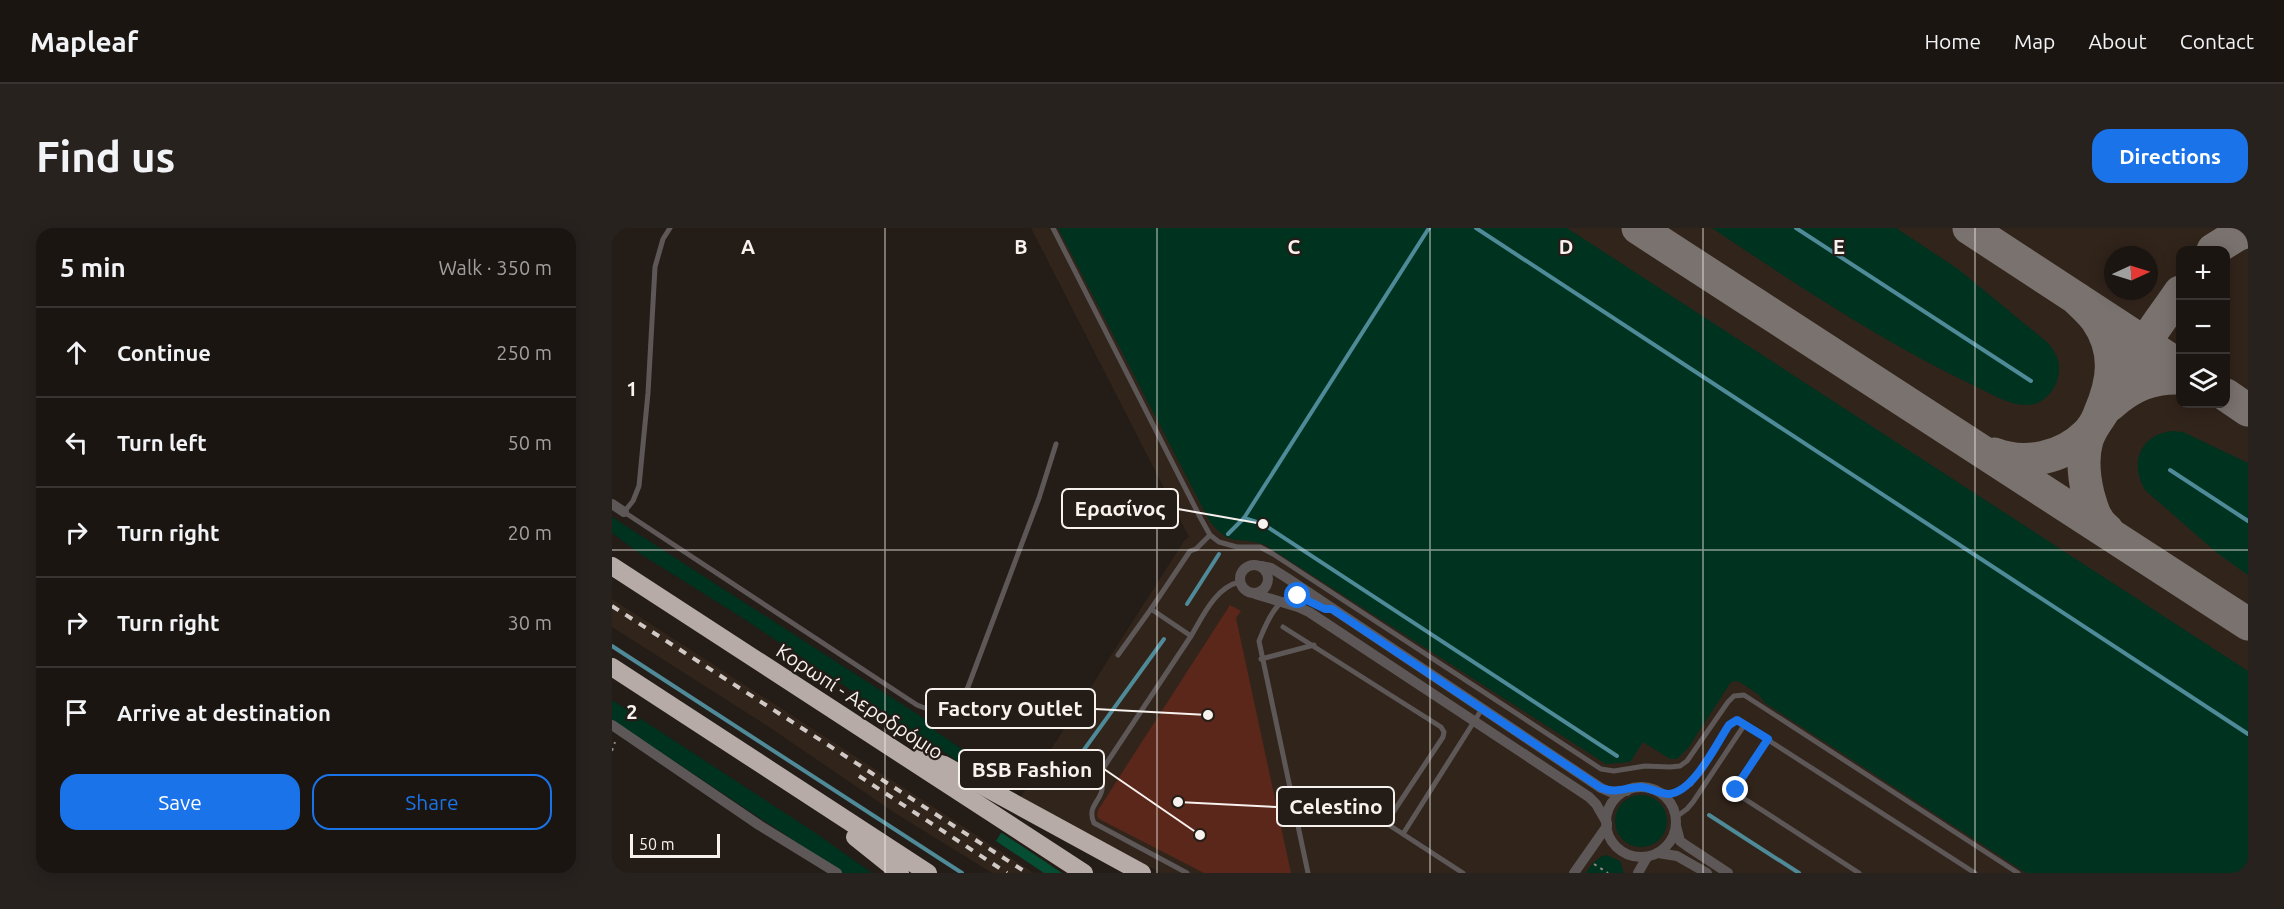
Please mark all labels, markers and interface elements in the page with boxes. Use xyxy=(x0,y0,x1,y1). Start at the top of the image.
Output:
text: Mapleaf xyxy=(30,26,138,57)
text: Home xyxy=(1924,29,1981,53)
text: Map xyxy=(2014,29,2055,53)
text: About xyxy=(2088,29,2147,53)
text: Contact xyxy=(2180,29,2254,53)
button: Directions xyxy=(2092,129,2248,183)
text: Find us xyxy=(36,133,175,180)
text: A xyxy=(741,235,755,258)
text: B xyxy=(1014,235,1028,258)
text: C xyxy=(1288,235,1301,258)
text: D xyxy=(1559,235,1573,258)
text: E xyxy=(1833,235,1845,258)
north arrow xyxy=(2104,246,2158,300)
map controls xyxy=(2176,246,2230,408)
button: + xyxy=(2176,246,2230,300)
text: 5 min xyxy=(60,253,126,282)
text: Walk · 350 m xyxy=(439,256,552,279)
button: − xyxy=(2176,300,2230,354)
icon: ahead xyxy=(60,336,93,369)
text: Continue xyxy=(117,340,211,365)
text: 250 m xyxy=(496,341,552,364)
button: layers xyxy=(2176,354,2230,408)
text: 1 xyxy=(626,377,638,400)
icon: left xyxy=(60,426,93,459)
text: Turn left xyxy=(117,430,207,455)
text: 50 m xyxy=(508,431,552,454)
callout: Ερασίνος xyxy=(1062,489,1178,528)
text: Ερασίνος xyxy=(1074,496,1166,520)
icon: right xyxy=(60,516,93,549)
text: Turn right xyxy=(117,520,219,545)
text: 20 m xyxy=(508,521,552,544)
route start xyxy=(1284,582,1310,608)
icon: right xyxy=(60,606,93,639)
text: Turn right xyxy=(117,610,219,635)
text: 30 m xyxy=(508,611,552,634)
street label: Κορωπί - Αεροδρόμιο xyxy=(772,639,948,763)
callout: Factory Outlet xyxy=(926,689,1095,728)
icon: arrive xyxy=(60,696,93,729)
text: Factory Outlet xyxy=(937,696,1083,720)
text: Arrive at destination xyxy=(117,700,331,725)
text: 2 xyxy=(626,700,638,723)
callout: BSB Fashion xyxy=(959,750,1104,789)
text: BSB Fashion xyxy=(972,757,1092,781)
button: Save xyxy=(60,774,300,830)
button: Share xyxy=(312,774,552,830)
route end xyxy=(1722,776,1748,802)
callout: Celestino xyxy=(1277,787,1394,826)
text: Celestino xyxy=(1289,794,1383,818)
scale bar xyxy=(630,831,720,858)
text: 50 m xyxy=(639,835,675,853)

